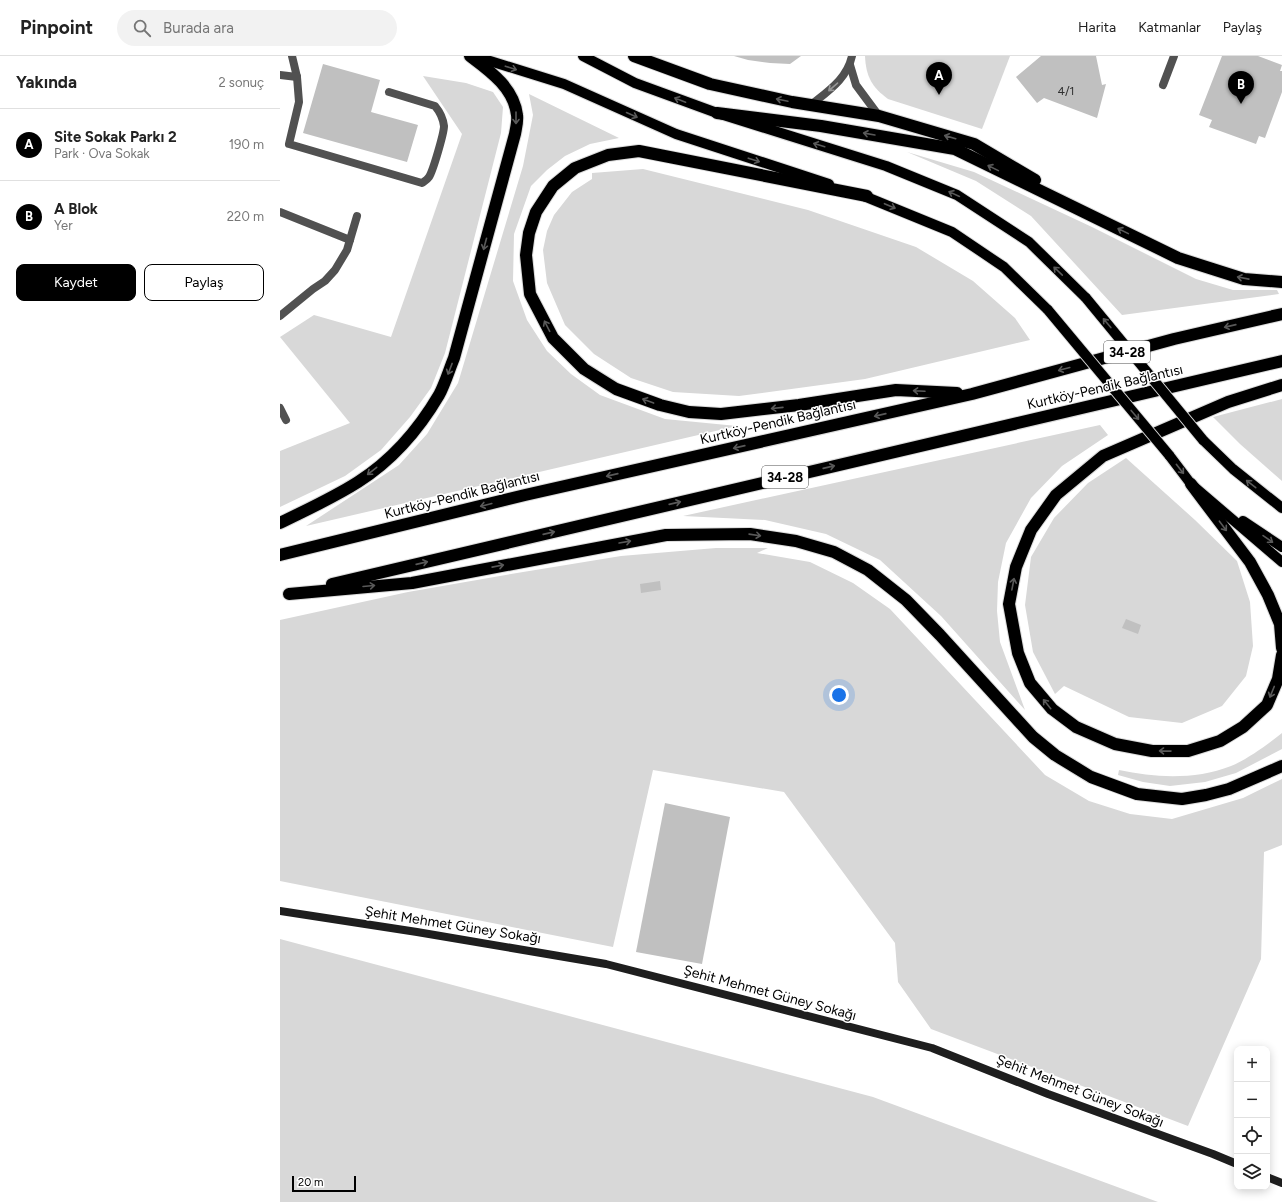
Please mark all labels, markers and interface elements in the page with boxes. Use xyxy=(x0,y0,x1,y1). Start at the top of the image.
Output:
search box xyxy=(117,10,397,46)
text: Pinpoint xyxy=(20,16,93,39)
icon: search xyxy=(131,17,153,39)
text: Burada ara xyxy=(163,19,234,37)
text: Harita xyxy=(1078,19,1116,36)
text: Katmanlar xyxy=(1138,19,1201,36)
text: Paylaş xyxy=(1223,19,1262,36)
pin: A xyxy=(926,62,952,95)
one-way arrow xyxy=(504,65,517,72)
pin: B xyxy=(1228,71,1254,104)
text: Yakında xyxy=(16,72,77,92)
text: 2 sonuç xyxy=(218,75,264,90)
one-way arrow xyxy=(828,83,838,92)
house number: 4/1 xyxy=(1057,84,1075,98)
one-way arrow xyxy=(675,95,687,103)
one-way arrow xyxy=(776,95,789,103)
one-way arrow xyxy=(512,111,520,124)
one-way arrow xyxy=(626,112,638,119)
text: Site Sokak Parkı 2 xyxy=(54,128,177,146)
one-way arrow xyxy=(863,130,876,138)
one-way arrow xyxy=(944,133,957,140)
text: A xyxy=(24,137,34,152)
text: 190 m xyxy=(229,137,264,152)
one-way arrow xyxy=(812,141,825,148)
text: Park · Ova Sokak xyxy=(54,146,150,161)
one-way arrow xyxy=(748,156,760,164)
one-way arrow xyxy=(988,164,1000,171)
one-way arrow xyxy=(948,190,960,197)
text: A Blok xyxy=(54,200,98,218)
one-way arrow xyxy=(884,203,896,210)
text: B xyxy=(25,209,33,224)
text: 220 m xyxy=(227,209,264,224)
text: Yer xyxy=(54,218,73,233)
one-way arrow xyxy=(1117,227,1129,234)
one-way arrow xyxy=(481,237,488,250)
button: Kaydet xyxy=(16,264,136,301)
button: Paylaş xyxy=(144,264,264,301)
one-way arrow xyxy=(1053,266,1063,276)
one-way arrow xyxy=(1237,274,1250,282)
one-way arrow xyxy=(1102,318,1111,329)
one-way arrow xyxy=(543,320,550,332)
one-way arrow xyxy=(1224,323,1237,330)
road number: 34-28 xyxy=(1104,341,1150,363)
street label: Kurtköy-Pendik Bağlantısı xyxy=(1025,361,1185,413)
one-way arrow xyxy=(445,363,453,375)
one-way arrow xyxy=(1058,366,1071,373)
one-way arrow xyxy=(913,388,926,395)
street label: Kurtköy-Pendik Bağlantısı xyxy=(698,396,858,448)
one-way arrow xyxy=(642,397,655,404)
one-way arrow xyxy=(771,404,784,411)
one-way arrow xyxy=(1131,410,1140,421)
one-way arrow xyxy=(873,411,886,419)
one-way arrow xyxy=(733,443,746,451)
one-way arrow xyxy=(822,463,835,471)
one-way arrow xyxy=(1176,464,1184,475)
road number: 34-28 xyxy=(762,466,808,488)
one-way arrow xyxy=(367,467,378,475)
street label: Kurtköy-Pendik Bağlantısı xyxy=(383,467,541,523)
one-way arrow xyxy=(606,472,619,480)
one-way arrow xyxy=(1246,479,1257,488)
one-way arrow xyxy=(668,499,681,507)
one-way arrow xyxy=(479,501,492,509)
one-way arrow xyxy=(1219,520,1227,531)
one-way arrow xyxy=(542,528,555,536)
one-way arrow xyxy=(748,531,761,538)
one-way arrow xyxy=(1263,535,1274,543)
one-way arrow xyxy=(618,538,631,546)
one-way arrow xyxy=(415,558,428,566)
one-way arrow xyxy=(491,562,504,570)
one-way arrow xyxy=(1009,577,1017,590)
one-way arrow xyxy=(362,583,375,590)
your location xyxy=(829,685,849,705)
one-way arrow xyxy=(1268,686,1276,698)
one-way arrow xyxy=(1043,698,1052,709)
one-way arrow xyxy=(1159,747,1172,755)
street label: Şehit Mehmet Güney Sokağı xyxy=(364,903,542,947)
street label: Şehit Mehmet Güney Sokağı xyxy=(682,962,858,1024)
map controls xyxy=(1234,1046,1270,1190)
button: + xyxy=(1234,1046,1270,1082)
street label: Şehit Mehmet Güney Sokağı xyxy=(994,1051,1166,1131)
button: − xyxy=(1234,1082,1270,1118)
button: locate xyxy=(1234,1118,1270,1154)
button: layers xyxy=(1234,1154,1270,1190)
scale bar xyxy=(292,1174,356,1193)
text: 20 m xyxy=(298,1176,323,1189)

